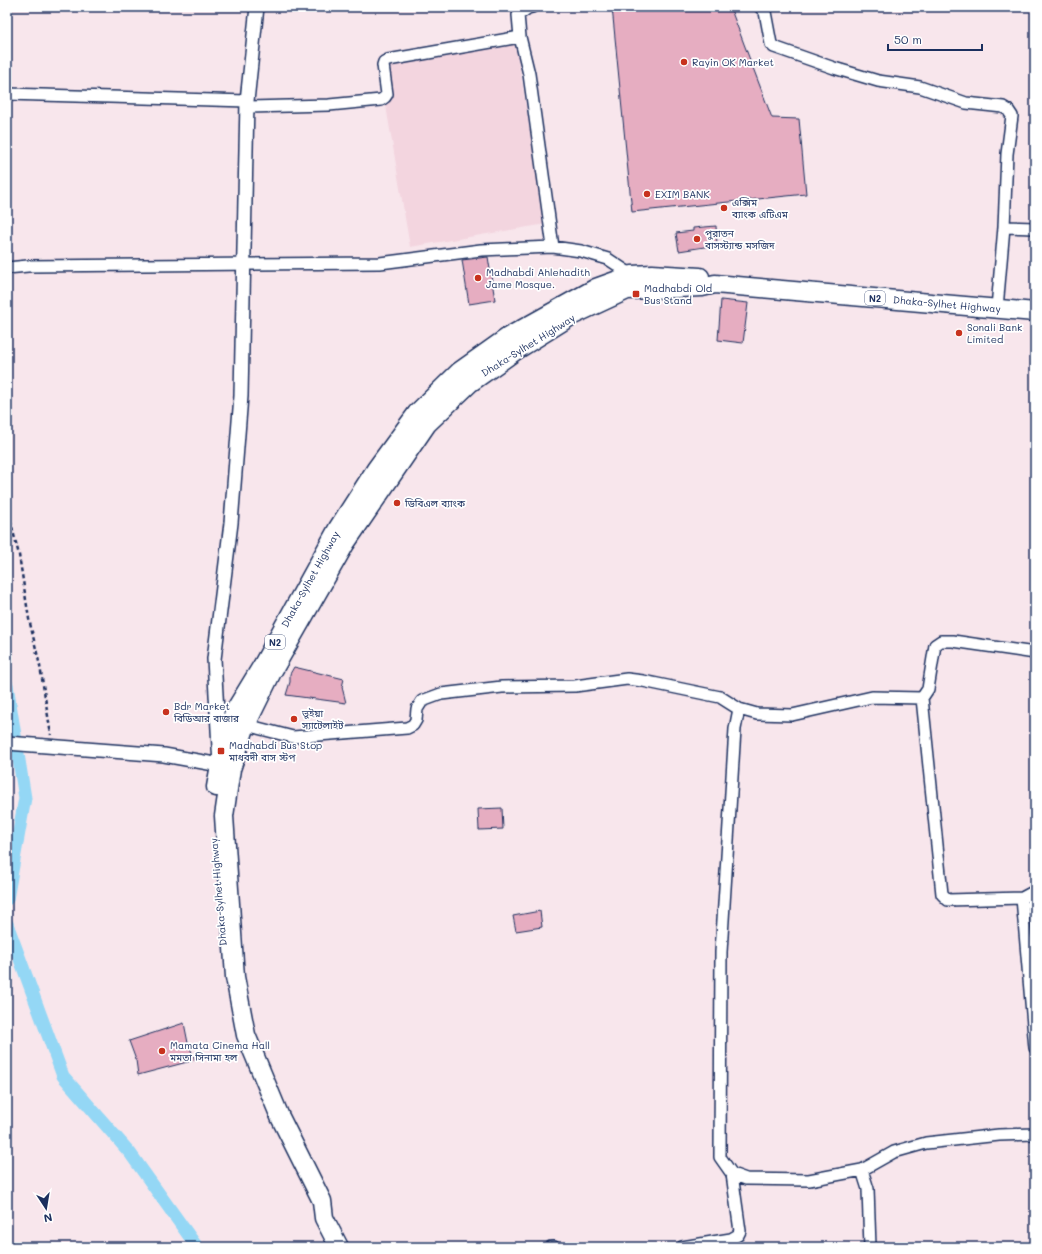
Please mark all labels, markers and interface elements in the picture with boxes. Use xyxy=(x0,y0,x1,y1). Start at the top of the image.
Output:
scale bar xyxy=(888,26,982,52)
text: 50 m xyxy=(894,31,922,47)
place label: Rayin OK Market xyxy=(692,55,774,69)
marker: Rayin OK Market xyxy=(679,57,689,67)
place label: EXIM BANK xyxy=(655,187,710,201)
marker: EXIM BANK xyxy=(642,189,652,199)
place label: এক্সিম ব্যাংক এটিএম xyxy=(731,195,789,221)
marker: এক্সিম ব্যাংক এটিএম xyxy=(719,203,729,213)
place label: পুরাতন বাসস্ট্যান্ড মসজিদ xyxy=(704,226,775,252)
marker: পুরাতন বাসস্ট্যান্ড মসজিদ xyxy=(692,234,702,244)
place label: Madhabdi Ahlehadith Jame Mosque. xyxy=(486,265,590,291)
marker: Madhabdi Ahlehadith Jame Mosque. xyxy=(473,273,483,283)
place label: Madhabdi Old Bus Stand xyxy=(644,281,712,307)
marker: Madhabdi Old Bus Stand xyxy=(631,289,641,299)
road number: N2 xyxy=(865,291,885,305)
street label: Dhaka-Sylhet Highway xyxy=(893,292,1001,316)
street label: Dhaka-Sylhet Highway xyxy=(478,310,578,380)
place label: Sonali Bank Limited xyxy=(967,320,1022,346)
marker: Sonali Bank Limited xyxy=(954,328,964,338)
place label: ডিবিএল ব্যাংক xyxy=(404,496,466,510)
marker: ডিবিএল ব্যাংক xyxy=(392,498,402,508)
street label: Dhaka-Sylhet Highway xyxy=(278,528,342,630)
road number: N2 xyxy=(265,635,285,649)
place label: Bdr Market বিডিআর বাজার xyxy=(173,699,240,725)
place label: ভূইয়া স্যাটেলাইট xyxy=(301,706,344,732)
marker: Bdr Market বিডিআর বাজার xyxy=(161,707,171,717)
marker: ভূইয়া স্যাটেলাইট xyxy=(289,714,299,724)
place label: Madhabdi Bus Stop মাধবদী বাস স্টপ xyxy=(228,738,322,764)
marker: Madhabdi Bus Stop মাধবদী বাস স্টপ xyxy=(216,746,226,756)
street label: Dhaka-Sylhet Highway xyxy=(206,838,230,946)
place label: Mamata Cinema Hall মমতা সিনামা হল xyxy=(169,1038,270,1064)
marker: Mamata Cinema Hall মমতা সিনামা হল xyxy=(157,1046,167,1056)
north arrow xyxy=(26,1188,66,1228)
text: N xyxy=(43,1210,54,1226)

